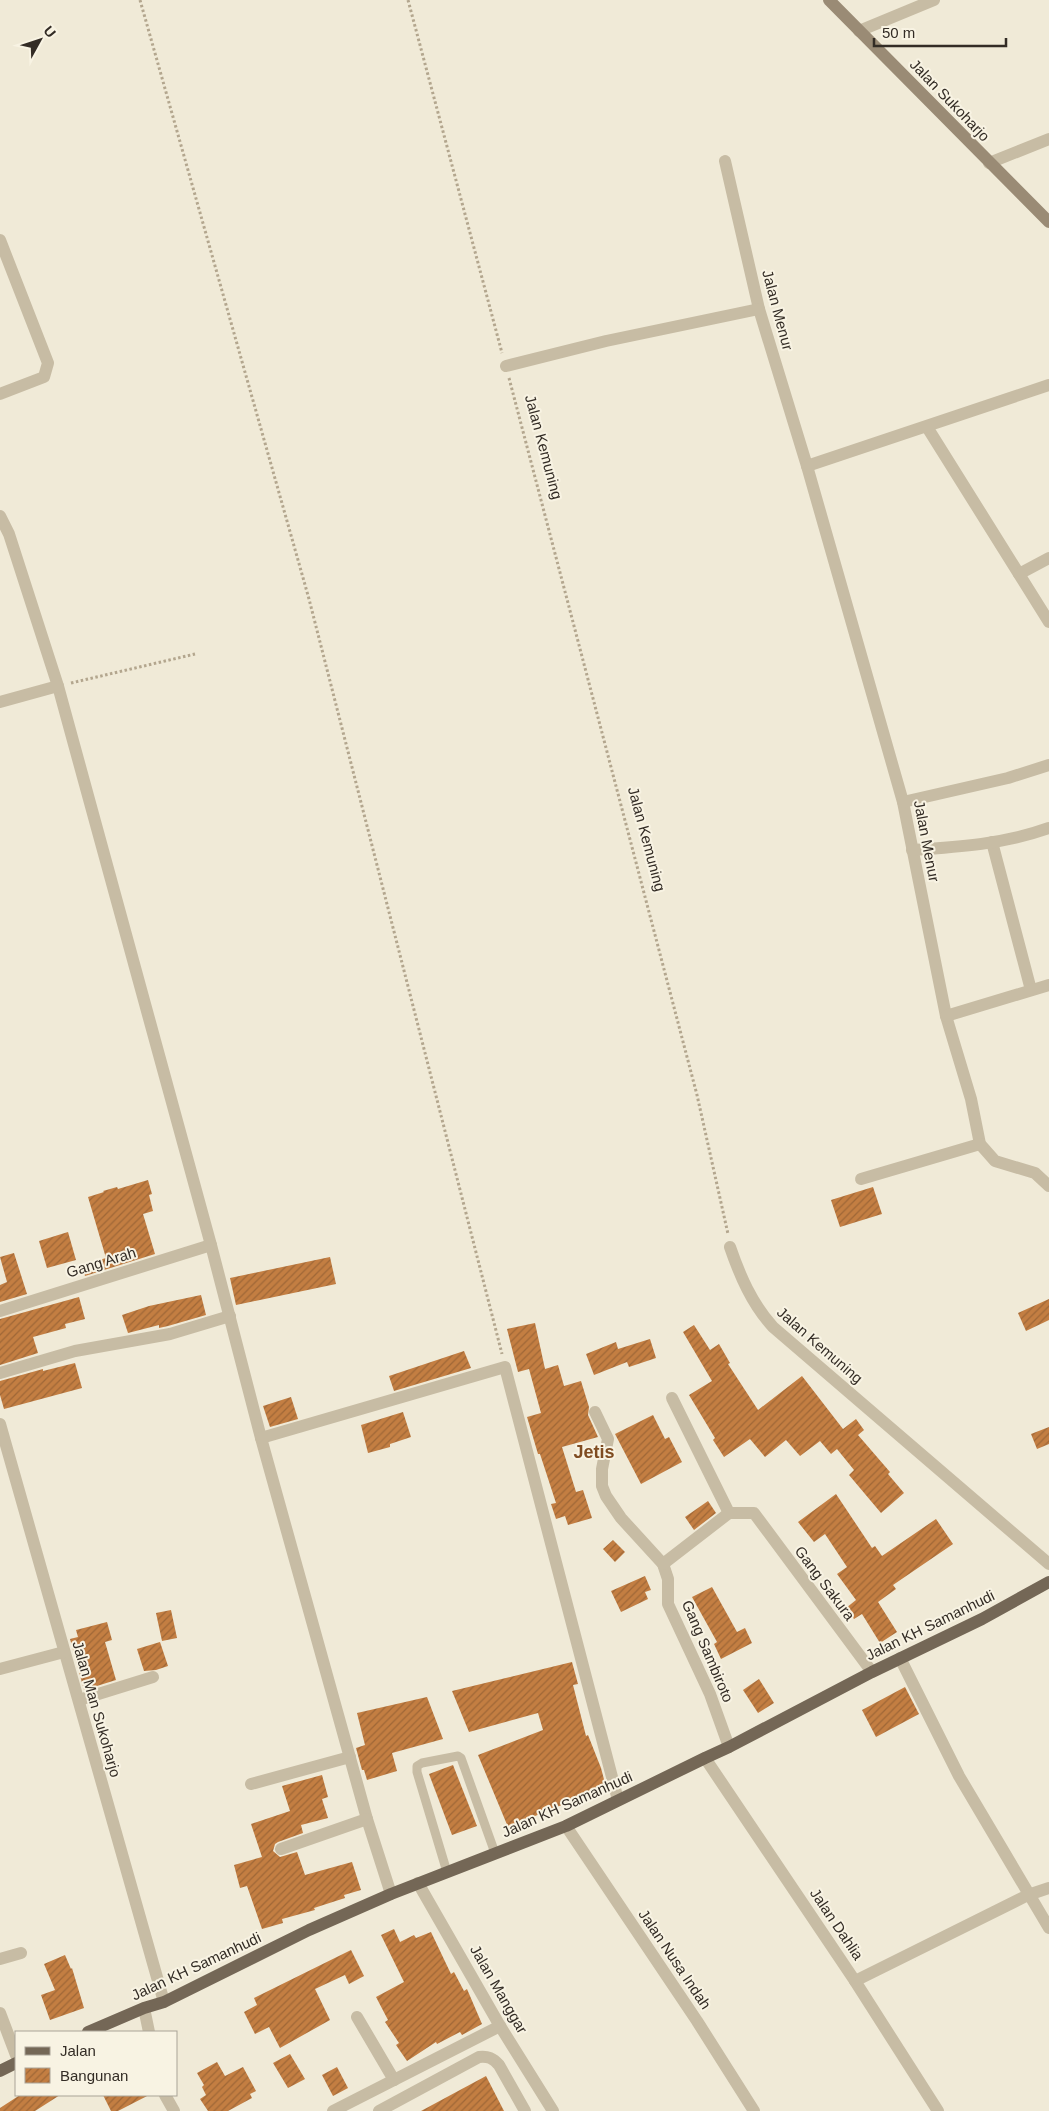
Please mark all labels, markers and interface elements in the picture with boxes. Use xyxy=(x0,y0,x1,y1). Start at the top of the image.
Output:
north arrow xyxy=(15,15,65,65)
scale bar xyxy=(874,15,1006,47)
text: U xyxy=(41,23,59,41)
text: 50 m xyxy=(882,24,915,41)
street label: Jalan Sukoharjo xyxy=(907,55,993,145)
street label: Jalan Menur xyxy=(759,268,797,352)
street label: Jalan Kemuning xyxy=(522,393,566,501)
street label: Jalan Kemuning xyxy=(625,785,669,893)
street label: Jalan Menur xyxy=(911,799,943,883)
street label: Gang Arah xyxy=(64,1243,138,1281)
street label: Jalan Kemuning xyxy=(774,1303,866,1387)
district label: Jetis xyxy=(573,1442,615,1462)
street label: Gang Sakura xyxy=(792,1543,859,1624)
street label: Jalan KH Samanhudi xyxy=(863,1586,997,1664)
street label: Gang Sambiroto xyxy=(679,1597,737,1705)
street label: Jalan Man Sukoharjo xyxy=(69,1639,125,1779)
street label: Jalan KH Samanhudi xyxy=(499,1768,635,1840)
street label: Jalan Dahlia xyxy=(807,1885,867,1964)
street label: Jalan Nusa Indah xyxy=(635,1906,715,2012)
street label: Jalan KH Samanhudi xyxy=(129,1929,263,2003)
street label: Jalan Manggar xyxy=(467,1942,531,2036)
legend xyxy=(15,2031,178,2096)
text: Jalan xyxy=(60,2042,96,2059)
text: Bangunan xyxy=(60,2067,128,2084)

